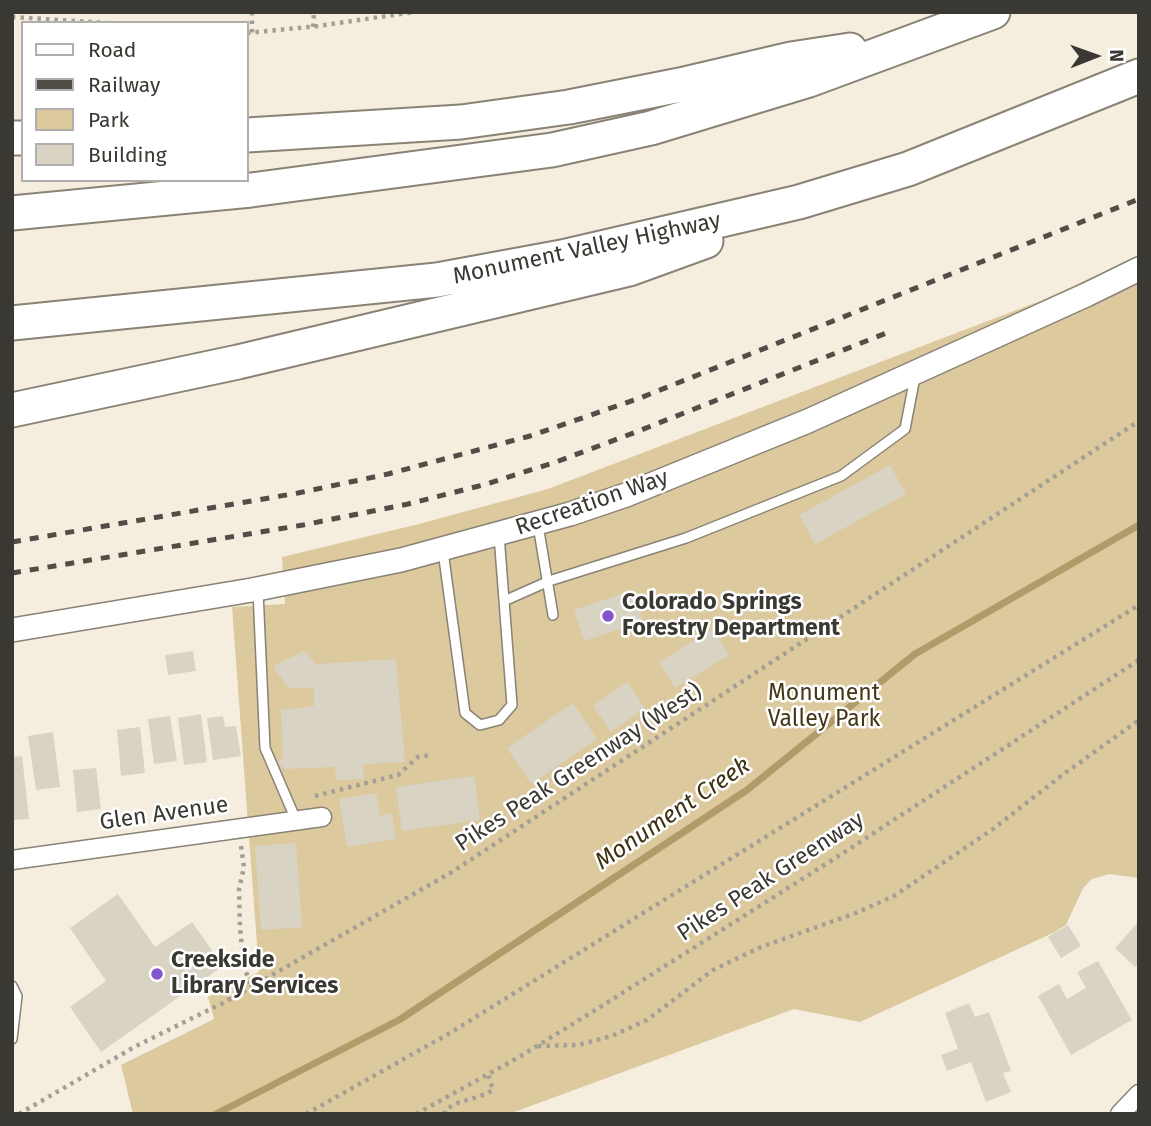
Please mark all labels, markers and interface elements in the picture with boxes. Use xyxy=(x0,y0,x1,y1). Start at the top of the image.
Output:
legend xyxy=(21,21,248,182)
north arrow xyxy=(1060,21,1130,91)
text: Road xyxy=(88,37,136,63)
text: N xyxy=(1105,49,1128,62)
text: Railway xyxy=(88,72,160,98)
text: Park xyxy=(88,107,129,133)
text: Building xyxy=(88,142,167,168)
street label: Monument Valley Highway xyxy=(451,207,723,291)
street label: Recreation Way xyxy=(512,464,672,542)
place label: Colorado Springs Forestry Department xyxy=(622,589,840,643)
marker: Colorado Springs Forestry Department xyxy=(600,608,616,624)
street label: Pikes Peak Greenway (West) xyxy=(451,678,707,858)
park label: Monument Valley Park xyxy=(768,680,880,734)
water label: Monument Creek xyxy=(590,752,756,876)
street label: Glen Avenue xyxy=(98,791,230,837)
street label: Pikes Peak Greenway xyxy=(672,806,870,948)
place label: Creekside Library Services xyxy=(171,947,338,1001)
marker: Creekside Library Services xyxy=(149,966,165,982)

